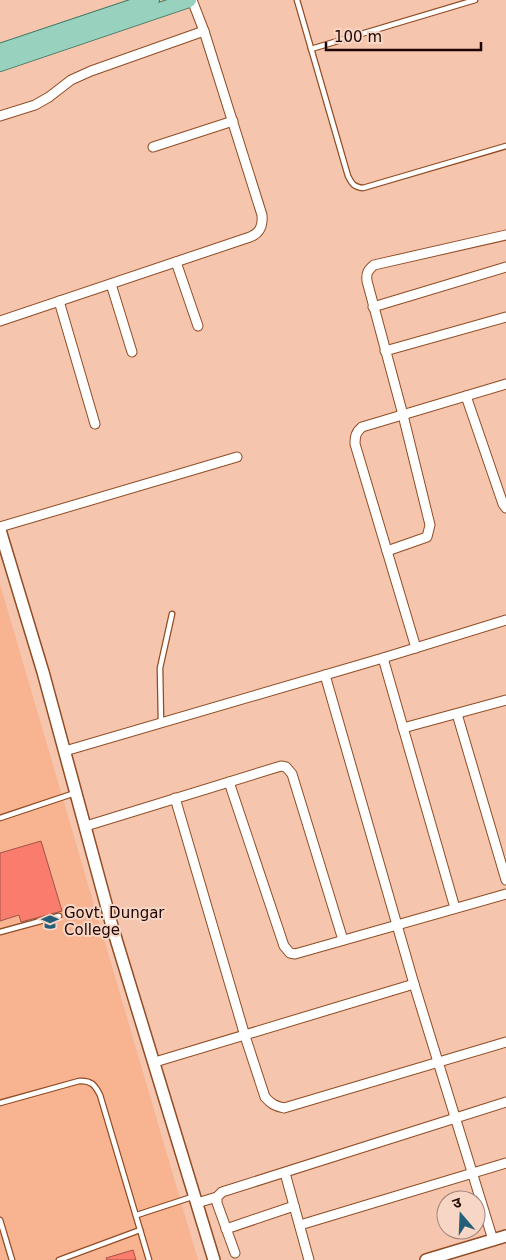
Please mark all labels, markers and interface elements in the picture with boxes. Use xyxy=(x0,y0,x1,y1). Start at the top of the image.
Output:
scale bar xyxy=(326,20,481,52)
text: 100 m xyxy=(334,28,382,46)
place label: Govt. Dungar College xyxy=(64,904,165,939)
school or university icon: Govt. Dungar College xyxy=(40,912,60,932)
north arrow xyxy=(436,1190,486,1240)
text: उ xyxy=(450,1194,464,1212)

